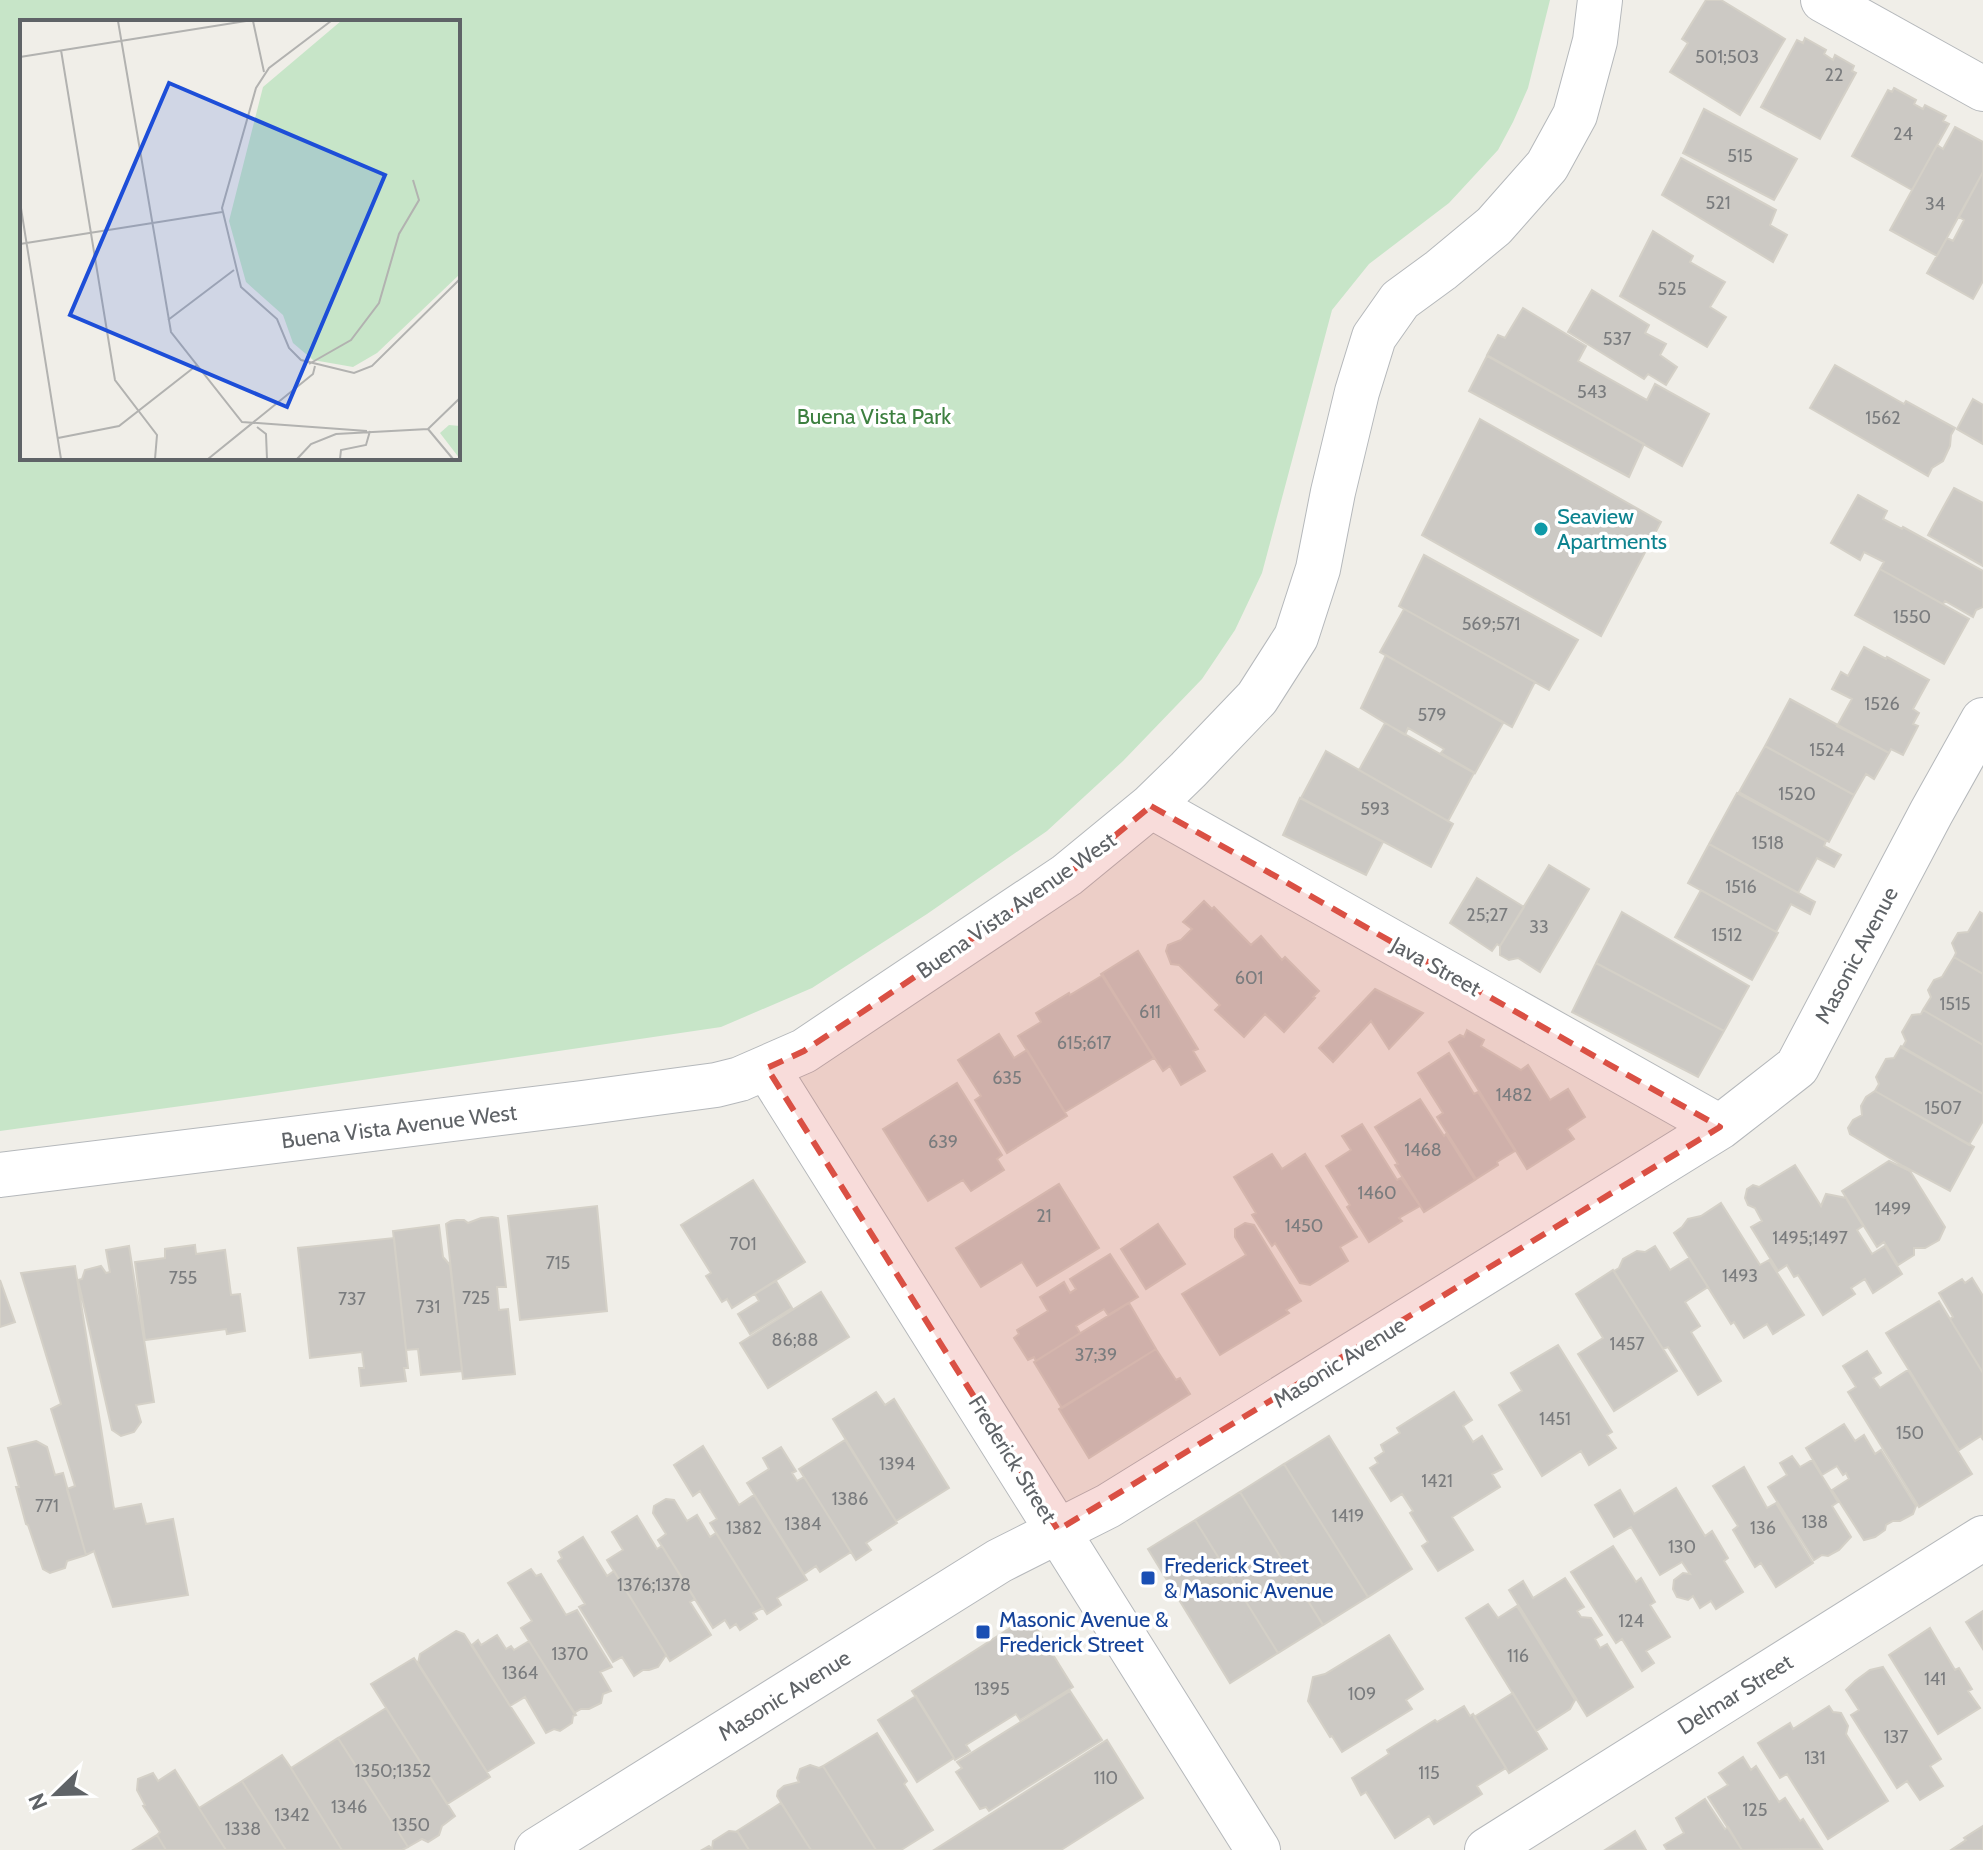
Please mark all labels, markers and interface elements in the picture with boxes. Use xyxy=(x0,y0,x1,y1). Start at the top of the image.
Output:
inset map xyxy=(20,20,460,460)
house number: 501;503 xyxy=(1695,46,1759,68)
house number: 22 xyxy=(1825,64,1843,86)
house number: 24 xyxy=(1893,123,1913,145)
house number: 515 xyxy=(1727,145,1753,167)
house number: 521 xyxy=(1705,192,1731,214)
house number: 34 xyxy=(1925,193,1945,215)
house number: 525 xyxy=(1658,278,1686,300)
house number: 537 xyxy=(1603,328,1631,350)
house number: 543 xyxy=(1577,381,1607,403)
park label: Buena Vista Park xyxy=(797,403,951,430)
house number: 1562 xyxy=(1865,407,1901,429)
place label: Seaview Apartments xyxy=(1557,503,1667,555)
marker: Seaview Apartments xyxy=(1532,520,1550,538)
house number: 1550 xyxy=(1893,606,1931,628)
house number: 569;571 xyxy=(1462,613,1520,635)
house number: 1526 xyxy=(1864,693,1900,715)
house number: 579 xyxy=(1417,704,1447,726)
house number: 1524 xyxy=(1809,739,1845,761)
house number: 1520 xyxy=(1778,783,1816,805)
house number: 593 xyxy=(1360,798,1390,820)
street label: Buena Vista Avenue West xyxy=(911,826,1122,984)
house number: 1518 xyxy=(1752,832,1784,854)
house number: 1516 xyxy=(1725,876,1757,898)
street label: Masonic Avenue xyxy=(1809,882,1904,1028)
house number: 25;27 xyxy=(1466,904,1508,926)
house number: 33 xyxy=(1529,916,1549,938)
house number: 1512 xyxy=(1712,924,1742,946)
street label: Java Street xyxy=(1385,930,1486,1002)
house number: 601 xyxy=(1235,967,1263,989)
house number: 1515 xyxy=(1939,993,1971,1015)
house number: 611 xyxy=(1139,1001,1161,1023)
house number: 615;617 xyxy=(1057,1032,1111,1054)
house number: 635 xyxy=(992,1067,1022,1089)
house number: 1482 xyxy=(1496,1084,1532,1106)
house number: 1507 xyxy=(1924,1097,1962,1119)
street label: Buena Vista Avenue West xyxy=(280,1099,519,1154)
house number: 639 xyxy=(928,1131,958,1153)
house number: 1468 xyxy=(1404,1139,1442,1161)
house number: 1460 xyxy=(1357,1182,1397,1204)
house number: 1499 xyxy=(1875,1198,1911,1220)
house number: 21 xyxy=(1036,1205,1052,1227)
house number: 1450 xyxy=(1285,1215,1323,1237)
house number: 1495;1497 xyxy=(1772,1227,1848,1249)
house number: 701 xyxy=(729,1233,757,1255)
house number: 715 xyxy=(546,1252,570,1274)
house number: 1493 xyxy=(1722,1265,1758,1287)
house number: 755 xyxy=(169,1267,197,1289)
house number: 725 xyxy=(462,1287,490,1309)
house number: 737 xyxy=(338,1288,366,1310)
house number: 731 xyxy=(416,1296,440,1318)
street label: Masonic Avenue xyxy=(1268,1311,1411,1414)
house number: 86;88 xyxy=(772,1329,818,1351)
house number: 1457 xyxy=(1609,1333,1645,1355)
house number: 37;39 xyxy=(1075,1344,1117,1366)
street label: Frederick Street xyxy=(963,1391,1063,1528)
house number: 1451 xyxy=(1539,1408,1571,1430)
house number: 150 xyxy=(1896,1422,1924,1444)
house number: 1394 xyxy=(879,1453,915,1475)
house number: 1421 xyxy=(1421,1470,1453,1492)
house number: 1386 xyxy=(832,1488,868,1510)
house number: 771 xyxy=(35,1495,59,1517)
house number: 1419 xyxy=(1332,1505,1364,1527)
house number: 138 xyxy=(1802,1511,1828,1533)
house number: 1384 xyxy=(785,1513,821,1535)
house number: 1382 xyxy=(726,1517,762,1539)
house number: 136 xyxy=(1750,1517,1776,1539)
house number: 130 xyxy=(1668,1536,1696,1558)
place label: Frederick Street & Masonic Avenue xyxy=(1164,1552,1334,1604)
marker: Frederick Street & Masonic Avenue xyxy=(1139,1569,1157,1587)
house number: 1376;1378 xyxy=(617,1574,691,1596)
place label: Masonic Avenue & Frederick Street xyxy=(999,1606,1169,1658)
house number: 124 xyxy=(1618,1610,1644,1632)
marker: Masonic Avenue & Frederick Street xyxy=(974,1623,992,1641)
house number: 1370 xyxy=(551,1643,589,1665)
street label: Masonic Avenue xyxy=(713,1644,856,1747)
house number: 116 xyxy=(1507,1645,1529,1667)
street label: Delmar Street xyxy=(1673,1648,1798,1740)
house number: 1364 xyxy=(502,1662,538,1684)
house number: 141 xyxy=(1924,1668,1946,1690)
house number: 1395 xyxy=(974,1678,1010,1700)
house number: 109 xyxy=(1348,1683,1376,1705)
house number: 137 xyxy=(1884,1726,1908,1748)
house number: 131 xyxy=(1804,1747,1826,1769)
north arrow xyxy=(16,1754,96,1834)
house number: 1350;1352 xyxy=(355,1760,431,1782)
house number: 115 xyxy=(1418,1762,1440,1784)
house number: 110 xyxy=(1094,1767,1118,1789)
text: N xyxy=(23,1789,54,1814)
house number: 1346 xyxy=(331,1796,367,1818)
house number: 125 xyxy=(1742,1799,1768,1821)
house number: 1342 xyxy=(274,1804,310,1826)
house number: 1350 xyxy=(392,1814,430,1836)
house number: 1338 xyxy=(225,1818,261,1840)

